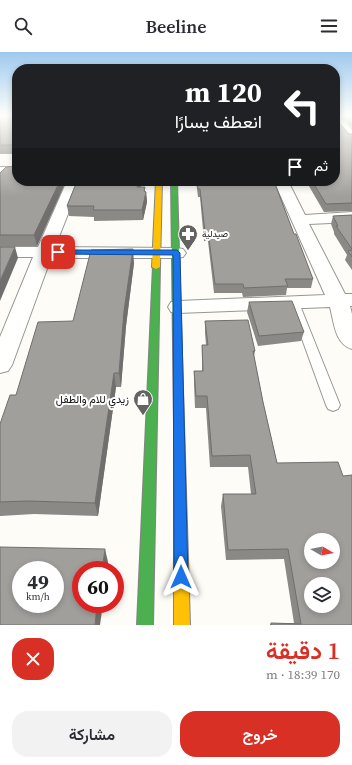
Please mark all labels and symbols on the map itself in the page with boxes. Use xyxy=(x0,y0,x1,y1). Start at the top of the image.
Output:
pharmacy icon: صيدلية xyxy=(177,223,199,251)
place label: صيدلية xyxy=(202,228,229,240)
pin xyxy=(41,235,75,269)
shop icon: زيدي للام والطفل xyxy=(132,388,154,416)
place label: زيدي للام والطفل xyxy=(56,392,129,409)
north arrow xyxy=(304,533,340,569)
position arrow xyxy=(160,556,202,598)
speed limit sign: 60 xyxy=(72,561,124,613)

